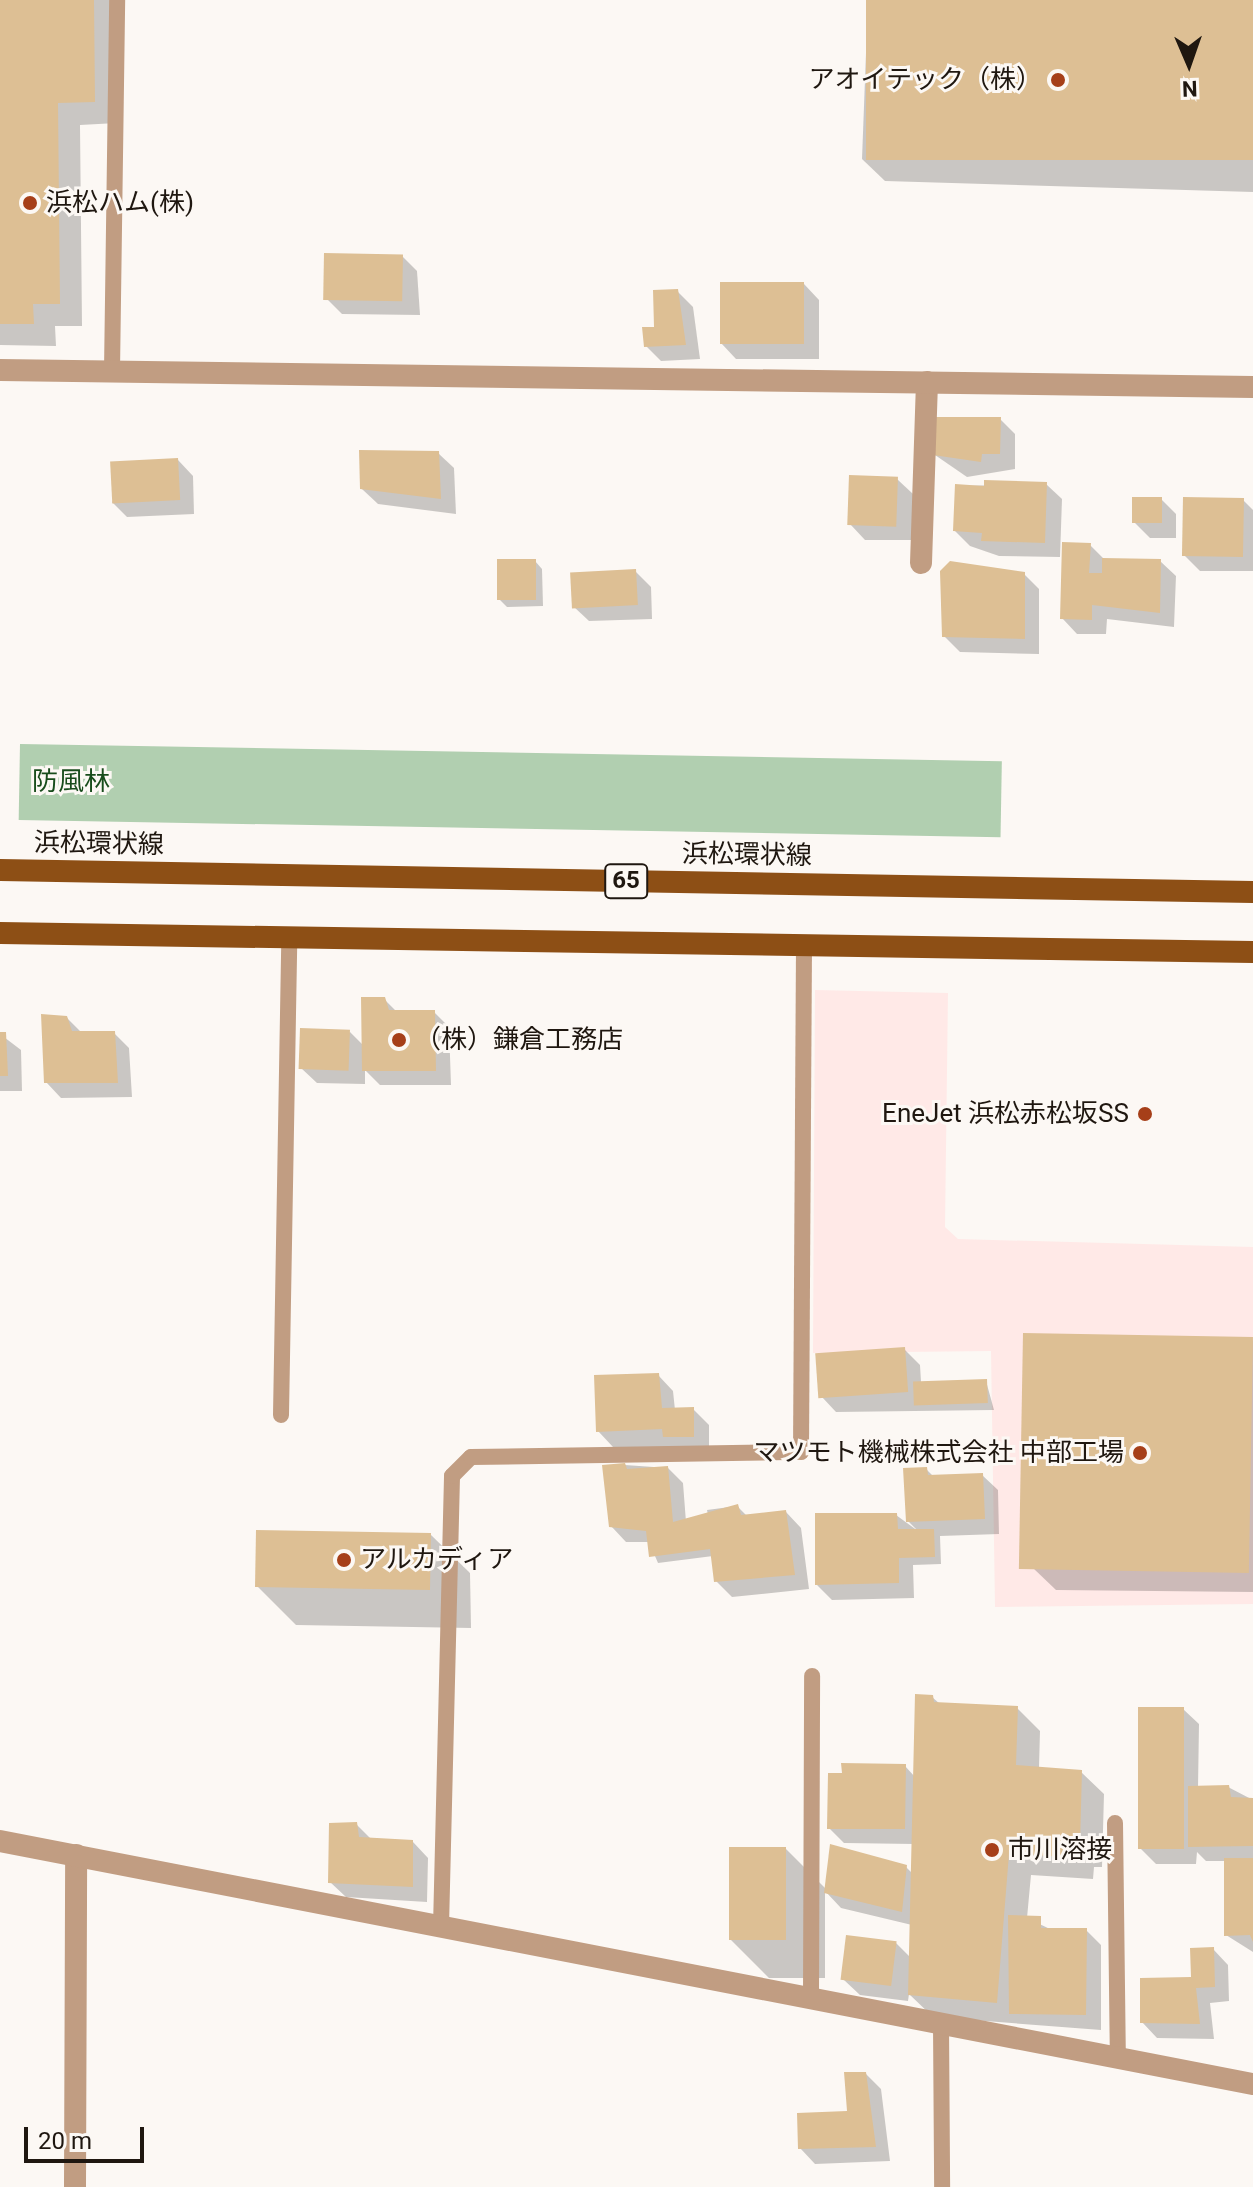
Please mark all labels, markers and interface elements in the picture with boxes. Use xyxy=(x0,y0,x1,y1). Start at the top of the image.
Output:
north arrow xyxy=(1149,24,1229,104)
place label: アオイテック（株） xyxy=(808,64,1042,96)
marker: アオイテック（株） xyxy=(1049,71,1067,89)
text: N xyxy=(1182,76,1198,101)
place label: 浜松ハム(株) xyxy=(46,187,194,219)
marker: 浜松ハム(株) xyxy=(21,194,39,212)
park label: 防風林 xyxy=(32,766,110,798)
street label: 浜松環状線 xyxy=(34,827,164,861)
street label: 浜松環状線 xyxy=(682,838,812,872)
road number: 65 xyxy=(604,861,648,901)
place label: （株）鎌倉工務店 xyxy=(415,1024,623,1056)
marker: （株）鎌倉工務店 xyxy=(390,1031,408,1049)
place label: EneJet 浜松赤松坂SS xyxy=(882,1098,1129,1130)
marker: EneJet 浜松赤松坂SS xyxy=(1136,1105,1154,1123)
place label: マツモト機械株式会社 中部工場 xyxy=(754,1437,1124,1469)
marker: マツモト機械株式会社 中部工場 xyxy=(1131,1444,1149,1462)
place label: アルカディア xyxy=(360,1544,516,1576)
marker: アルカディア xyxy=(335,1551,353,1569)
place label: 市川溶接 xyxy=(1008,1834,1112,1866)
marker: 市川溶接 xyxy=(983,1841,1001,1859)
scale bar xyxy=(28,2111,148,2161)
text: 20 m xyxy=(38,2127,92,2155)

